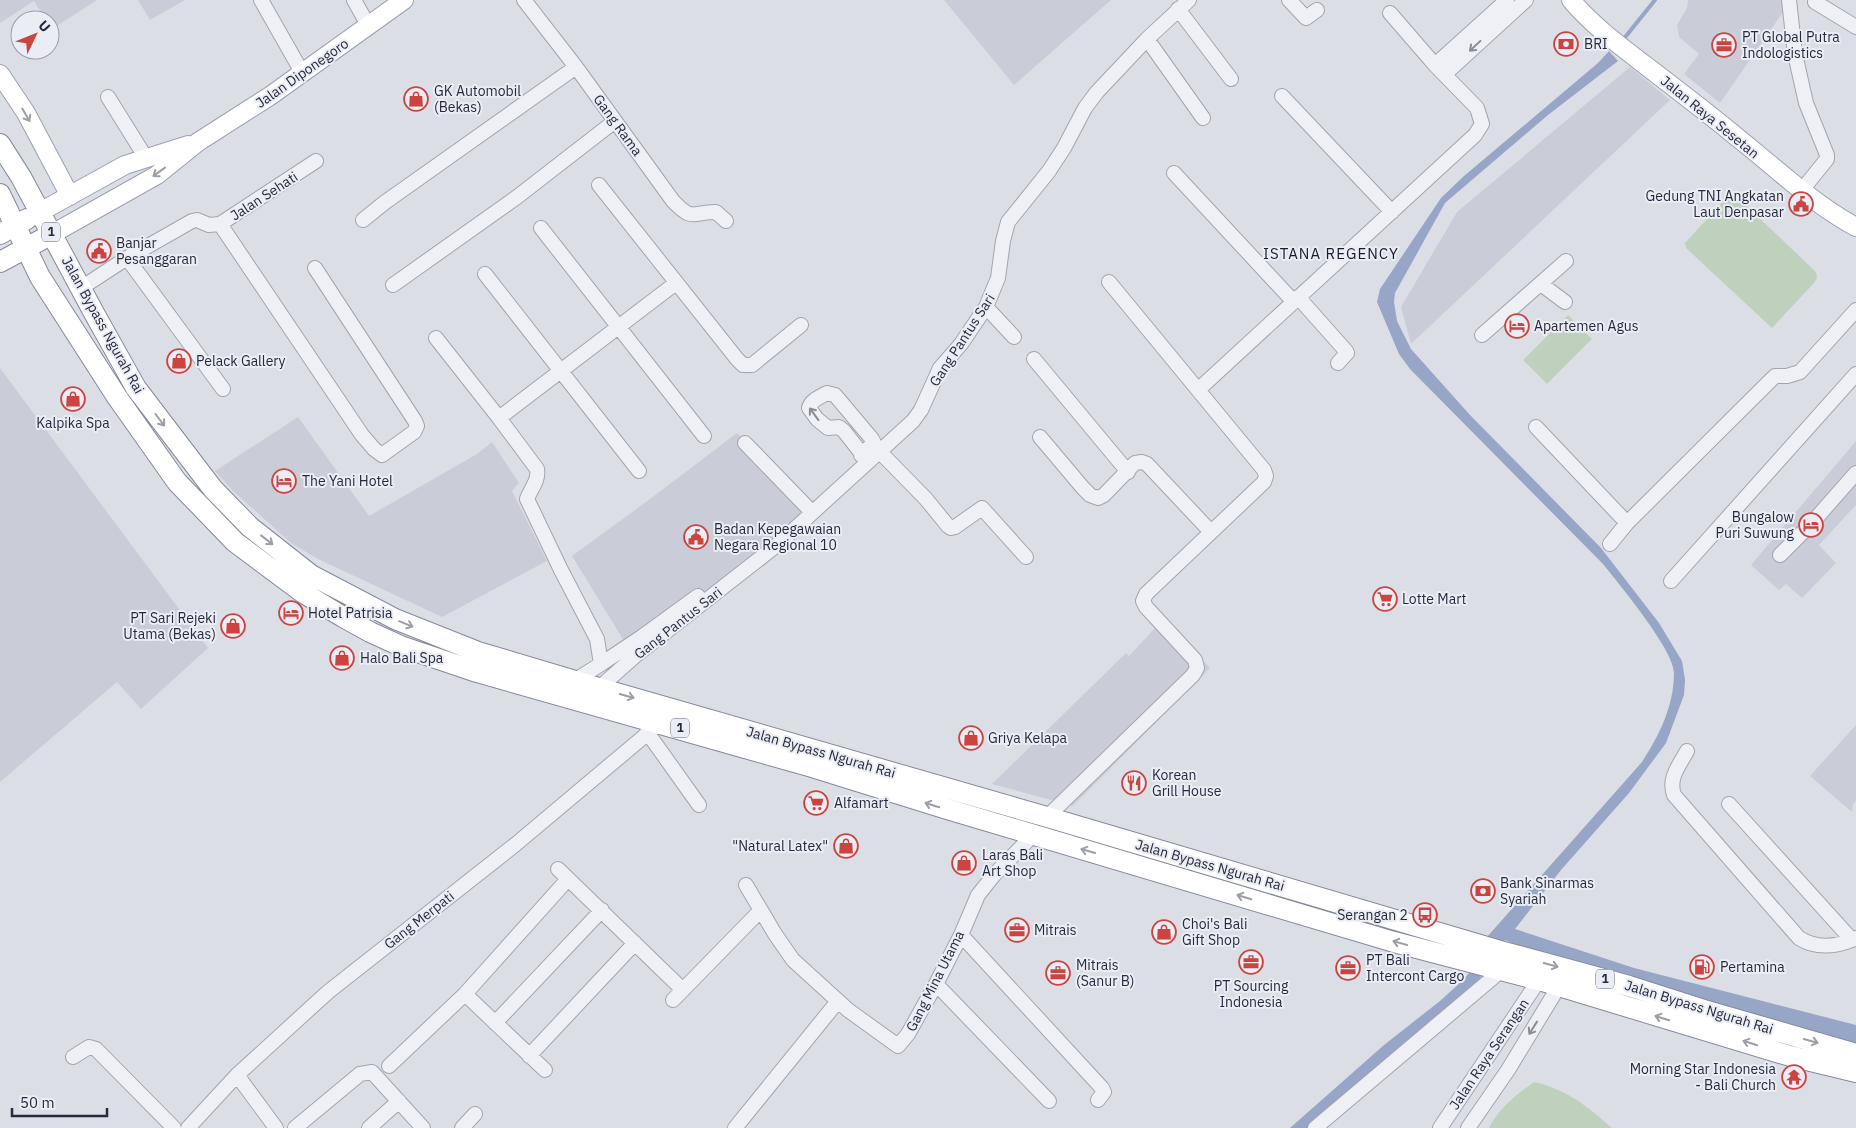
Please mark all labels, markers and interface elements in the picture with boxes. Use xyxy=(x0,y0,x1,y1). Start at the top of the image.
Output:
north arrow xyxy=(10,10,60,60)
text: U xyxy=(35,16,54,36)
place label: PT Global Putra Indologistics xyxy=(1742,28,1840,62)
bank icon: BRI xyxy=(1553,31,1579,57)
office icon: PT Global Putra Indologistics xyxy=(1711,32,1737,58)
street label: Jalan Diponegoro xyxy=(252,34,352,112)
place label: BRI xyxy=(1584,35,1608,53)
one-way arrow xyxy=(1469,41,1482,52)
street label: Jalan Raya Sesetan xyxy=(1657,72,1763,162)
place label: GK Automobil (Bekas) xyxy=(434,82,521,116)
shop icon: GK Automobil (Bekas) xyxy=(403,86,429,112)
street label: Gang Rama xyxy=(590,91,647,160)
one-way arrow xyxy=(22,107,32,121)
one-way arrow xyxy=(152,167,166,177)
street label: Jalan Sehati xyxy=(227,168,301,224)
place label: Gedung TNI Angkatan Laut Denpasar xyxy=(1646,187,1784,221)
public building icon: Gedung TNI Angkatan Laut Denpasar xyxy=(1788,191,1814,217)
road number: 1 xyxy=(42,222,60,242)
place label: Banjar Pesanggaran xyxy=(116,234,197,268)
public building icon: Banjar Pesanggaran xyxy=(86,238,112,264)
district label: ISTANA REGENCY xyxy=(1263,244,1399,263)
street label: Jalan Bypass Ngurah Rai xyxy=(58,253,148,397)
street label: Gang Pantus Sari xyxy=(925,290,999,390)
hotel icon: Apartemen Agus xyxy=(1504,313,1530,339)
place label: Apartemen Agus xyxy=(1534,317,1639,335)
shop icon: Pelack Gallery xyxy=(166,348,192,374)
place label: Pelack Gallery xyxy=(196,352,286,370)
shop icon: Kalpika Spa xyxy=(60,386,86,412)
one-way arrow xyxy=(809,407,819,421)
one-way arrow xyxy=(154,412,165,426)
place label: Kalpika Spa xyxy=(36,414,110,432)
hotel icon: The Yani Hotel xyxy=(271,468,297,494)
place label: The Yani Hotel xyxy=(302,472,393,490)
place label: Bungalow Puri Suwung xyxy=(1715,508,1795,542)
hotel icon: Bungalow Puri Suwung xyxy=(1798,512,1824,538)
place label: Badan Kepegawaian Negara Regional 10 xyxy=(714,520,841,554)
public building icon: Badan Kepegawaian Negara Regional 10 xyxy=(683,524,709,550)
one-way arrow xyxy=(260,535,273,546)
street label: Gang Pantus Sari xyxy=(630,583,726,663)
supermarket icon: Lotte Mart xyxy=(1372,586,1398,612)
place label: Lotte Mart xyxy=(1402,590,1466,608)
hotel icon: Hotel Patrisia xyxy=(278,600,304,626)
place label: Hotel Patrisia xyxy=(308,604,393,622)
place label: PT Sari Rejeki Utama (Bekas) xyxy=(123,609,216,643)
shop icon: PT Sari Rejeki Utama (Bekas) xyxy=(220,613,246,639)
one-way arrow xyxy=(398,619,413,629)
shop icon: Halo Bali Spa xyxy=(329,645,355,671)
place label: Halo Bali Spa xyxy=(360,649,444,667)
one-way arrow xyxy=(618,692,634,702)
road number: 1 xyxy=(671,718,689,738)
street label: Jalan Bypass Ngurah Rai xyxy=(744,722,898,782)
shop icon: Griya Kelapa xyxy=(958,725,984,751)
place label: Griya Kelapa xyxy=(988,729,1068,747)
place label: Korean Grill House xyxy=(1152,766,1222,800)
restaurant icon: Korean Grill House xyxy=(1121,770,1147,796)
supermarket icon: Alfamart xyxy=(803,790,829,816)
place label: Alfamart xyxy=(834,794,889,812)
one-way arrow xyxy=(925,799,941,809)
shop icon: "Natural Latex" xyxy=(833,833,859,859)
street label: Jalan Bypass Ngurah Rai xyxy=(1133,835,1287,895)
place label: "Natural Latex" xyxy=(732,837,828,855)
one-way arrow xyxy=(1081,845,1097,855)
place label: Laras Bali Art Shop xyxy=(982,846,1043,880)
shop icon: Laras Bali Art Shop xyxy=(951,850,977,876)
place label: Bank Sinarmas Syariah xyxy=(1500,874,1594,908)
bank icon: Bank Sinarmas Syariah xyxy=(1470,878,1496,904)
street label: Gang Merpati xyxy=(380,887,458,953)
one-way arrow xyxy=(1236,892,1252,902)
bus stop icon: Serangan 2 xyxy=(1412,902,1438,928)
place label: Serangan 2 xyxy=(1337,906,1408,924)
place label: Choi's Bali Gift Shop xyxy=(1182,915,1247,949)
office icon: Mitrais xyxy=(1004,917,1030,943)
shop icon: Choi's Bali Gift Shop xyxy=(1151,919,1177,945)
place label: Mitrais xyxy=(1034,921,1077,939)
street label: Gang Mina Utama xyxy=(902,927,968,1035)
one-way arrow xyxy=(1392,938,1408,947)
office icon: PT Sourcing Indonesia xyxy=(1238,949,1264,975)
place label: PT Bali Intercont Cargo xyxy=(1366,951,1464,985)
fuel station icon: Pertamina xyxy=(1689,954,1715,980)
office icon: PT Bali Intercont Cargo xyxy=(1335,955,1361,981)
place label: Mitrais (Sanur B) xyxy=(1076,956,1134,990)
place label: Pertamina xyxy=(1720,958,1785,976)
office icon: Mitrais (Sanur B) xyxy=(1045,960,1071,986)
one-way arrow xyxy=(1542,960,1558,970)
road number: 1 xyxy=(1596,970,1614,989)
street label: Jalan Bypass Ngurah Rai xyxy=(1623,976,1775,1038)
place label: PT Sourcing Indonesia xyxy=(1214,977,1289,1011)
street label: Jalan Raya Serangan xyxy=(1445,995,1533,1113)
one-way arrow xyxy=(1655,1012,1671,1022)
one-way arrow xyxy=(1528,1020,1538,1034)
one-way arrow xyxy=(1803,1036,1819,1046)
one-way arrow xyxy=(1742,1038,1758,1048)
place label: Morning Star Indonesia - Bali Church xyxy=(1630,1060,1777,1094)
temple icon: Morning Star Indonesia - Bali Church xyxy=(1781,1064,1807,1090)
scale bar xyxy=(12,1086,108,1118)
text: 50 m xyxy=(20,1093,55,1112)

